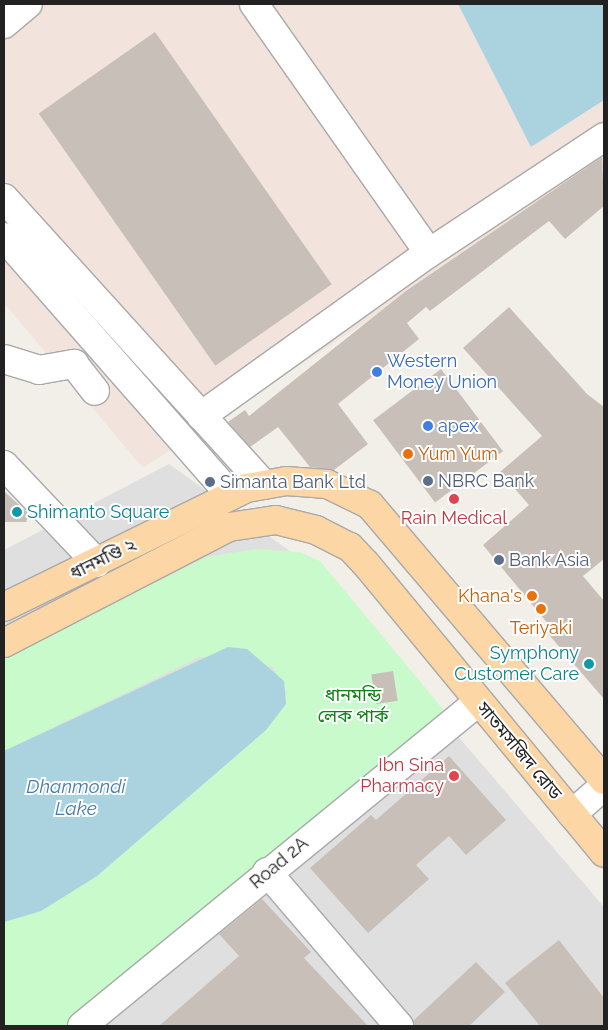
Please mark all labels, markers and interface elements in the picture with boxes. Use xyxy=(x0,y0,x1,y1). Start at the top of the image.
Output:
place label: Western Money Union xyxy=(387,351,498,394)
marker: Western Money Union xyxy=(371,366,383,378)
place label: apex xyxy=(438,415,478,437)
marker: apex xyxy=(422,420,434,432)
place label: Yum Yum xyxy=(418,443,498,465)
marker: Yum Yum xyxy=(402,448,414,460)
place label: NBRC Bank xyxy=(438,470,534,492)
place label: Simanta Bank Ltd xyxy=(220,471,366,493)
marker: NBRC Bank xyxy=(422,475,434,487)
marker: Simanta Bank Ltd xyxy=(204,476,216,488)
marker: Rain Medical xyxy=(448,493,460,505)
place label: Shimanto Square xyxy=(27,501,169,523)
marker: Shimanto Square xyxy=(11,506,23,518)
place label: Rain Medical xyxy=(401,507,507,529)
street label: ধানমণ্ডি ২ xyxy=(66,534,140,584)
place label: Bank Asia xyxy=(509,549,590,571)
marker: Bank Asia xyxy=(493,554,505,566)
place label: Khana's xyxy=(458,585,522,607)
marker: Khana's xyxy=(526,590,538,602)
marker: Teriyaki xyxy=(535,603,547,615)
place label: Teriyaki xyxy=(510,617,572,639)
place label: Symphony Customer Care xyxy=(454,643,579,686)
marker: Symphony Customer Care xyxy=(583,658,595,670)
park label: ধানমন্ডি লেক পার্ক xyxy=(318,685,388,728)
street label: সাতমসজিদ রোড xyxy=(472,698,566,804)
place label: Ibn Sina Pharmacy xyxy=(360,755,444,798)
marker: Ibn Sina Pharmacy xyxy=(448,770,460,782)
water label: Dhanmondi Lake xyxy=(26,776,126,820)
street label: Road 2A xyxy=(246,832,312,894)

